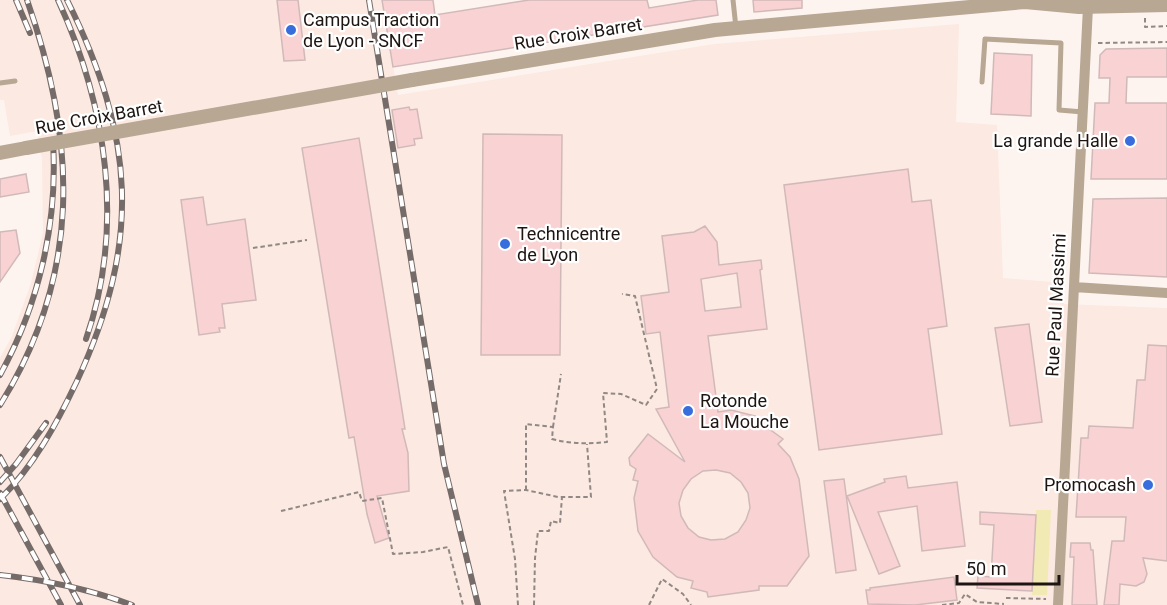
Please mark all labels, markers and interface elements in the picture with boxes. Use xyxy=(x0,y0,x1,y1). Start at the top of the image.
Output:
place label: Campus Traction de Lyon - SNCF xyxy=(303,9,439,51)
street label: Rue Croix Barret xyxy=(512,13,643,54)
marker: Campus Traction de Lyon - SNCF xyxy=(284,23,298,37)
street label: Rue Croix Barret xyxy=(33,95,164,138)
place label: La grande Halle xyxy=(993,130,1118,151)
marker: La grande Halle xyxy=(1123,134,1137,148)
place label: Technicentre de Lyon xyxy=(517,223,620,265)
street label: Rue Paul Massimi xyxy=(1041,233,1070,377)
marker: Technicentre de Lyon xyxy=(498,237,512,251)
place label: Rotonde La Mouche xyxy=(700,390,789,432)
marker: Rotonde La Mouche xyxy=(681,404,695,418)
place label: Promocash xyxy=(1044,474,1136,495)
marker: Promocash xyxy=(1141,478,1155,492)
scale bar xyxy=(957,548,1059,586)
text: 50 m xyxy=(966,558,1006,579)

